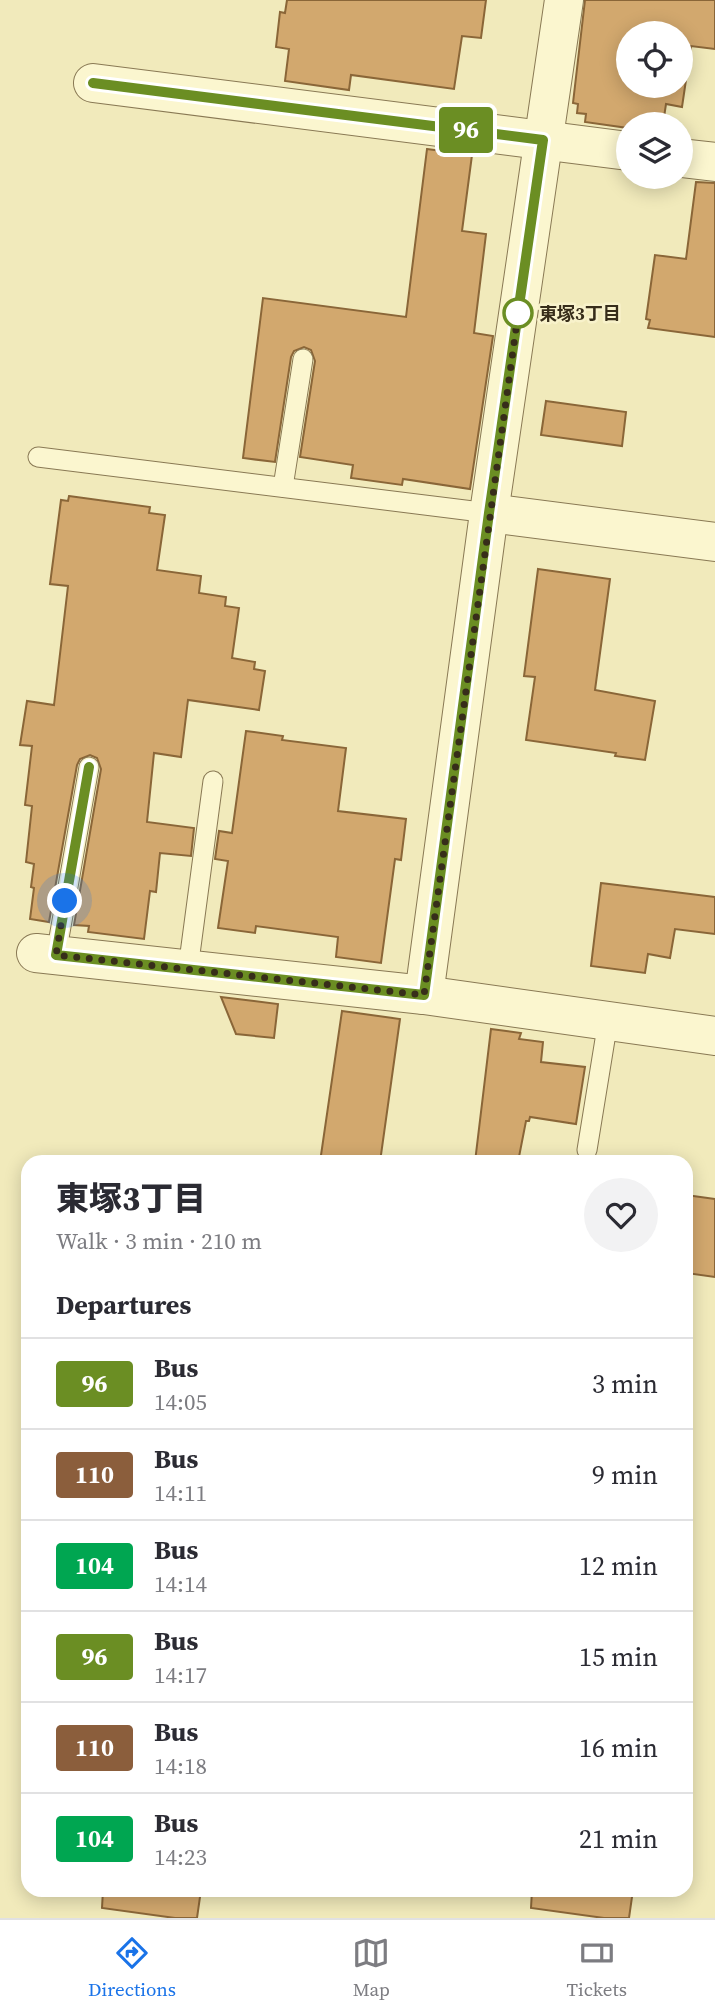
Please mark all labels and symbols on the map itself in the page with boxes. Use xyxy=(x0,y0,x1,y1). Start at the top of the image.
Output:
line badge: 96 xyxy=(434,107,498,153)
marker: 東塚3丁目 xyxy=(503,298,533,328)
place label: 東塚3丁目 xyxy=(539,301,621,326)
your location xyxy=(47,883,82,918)

